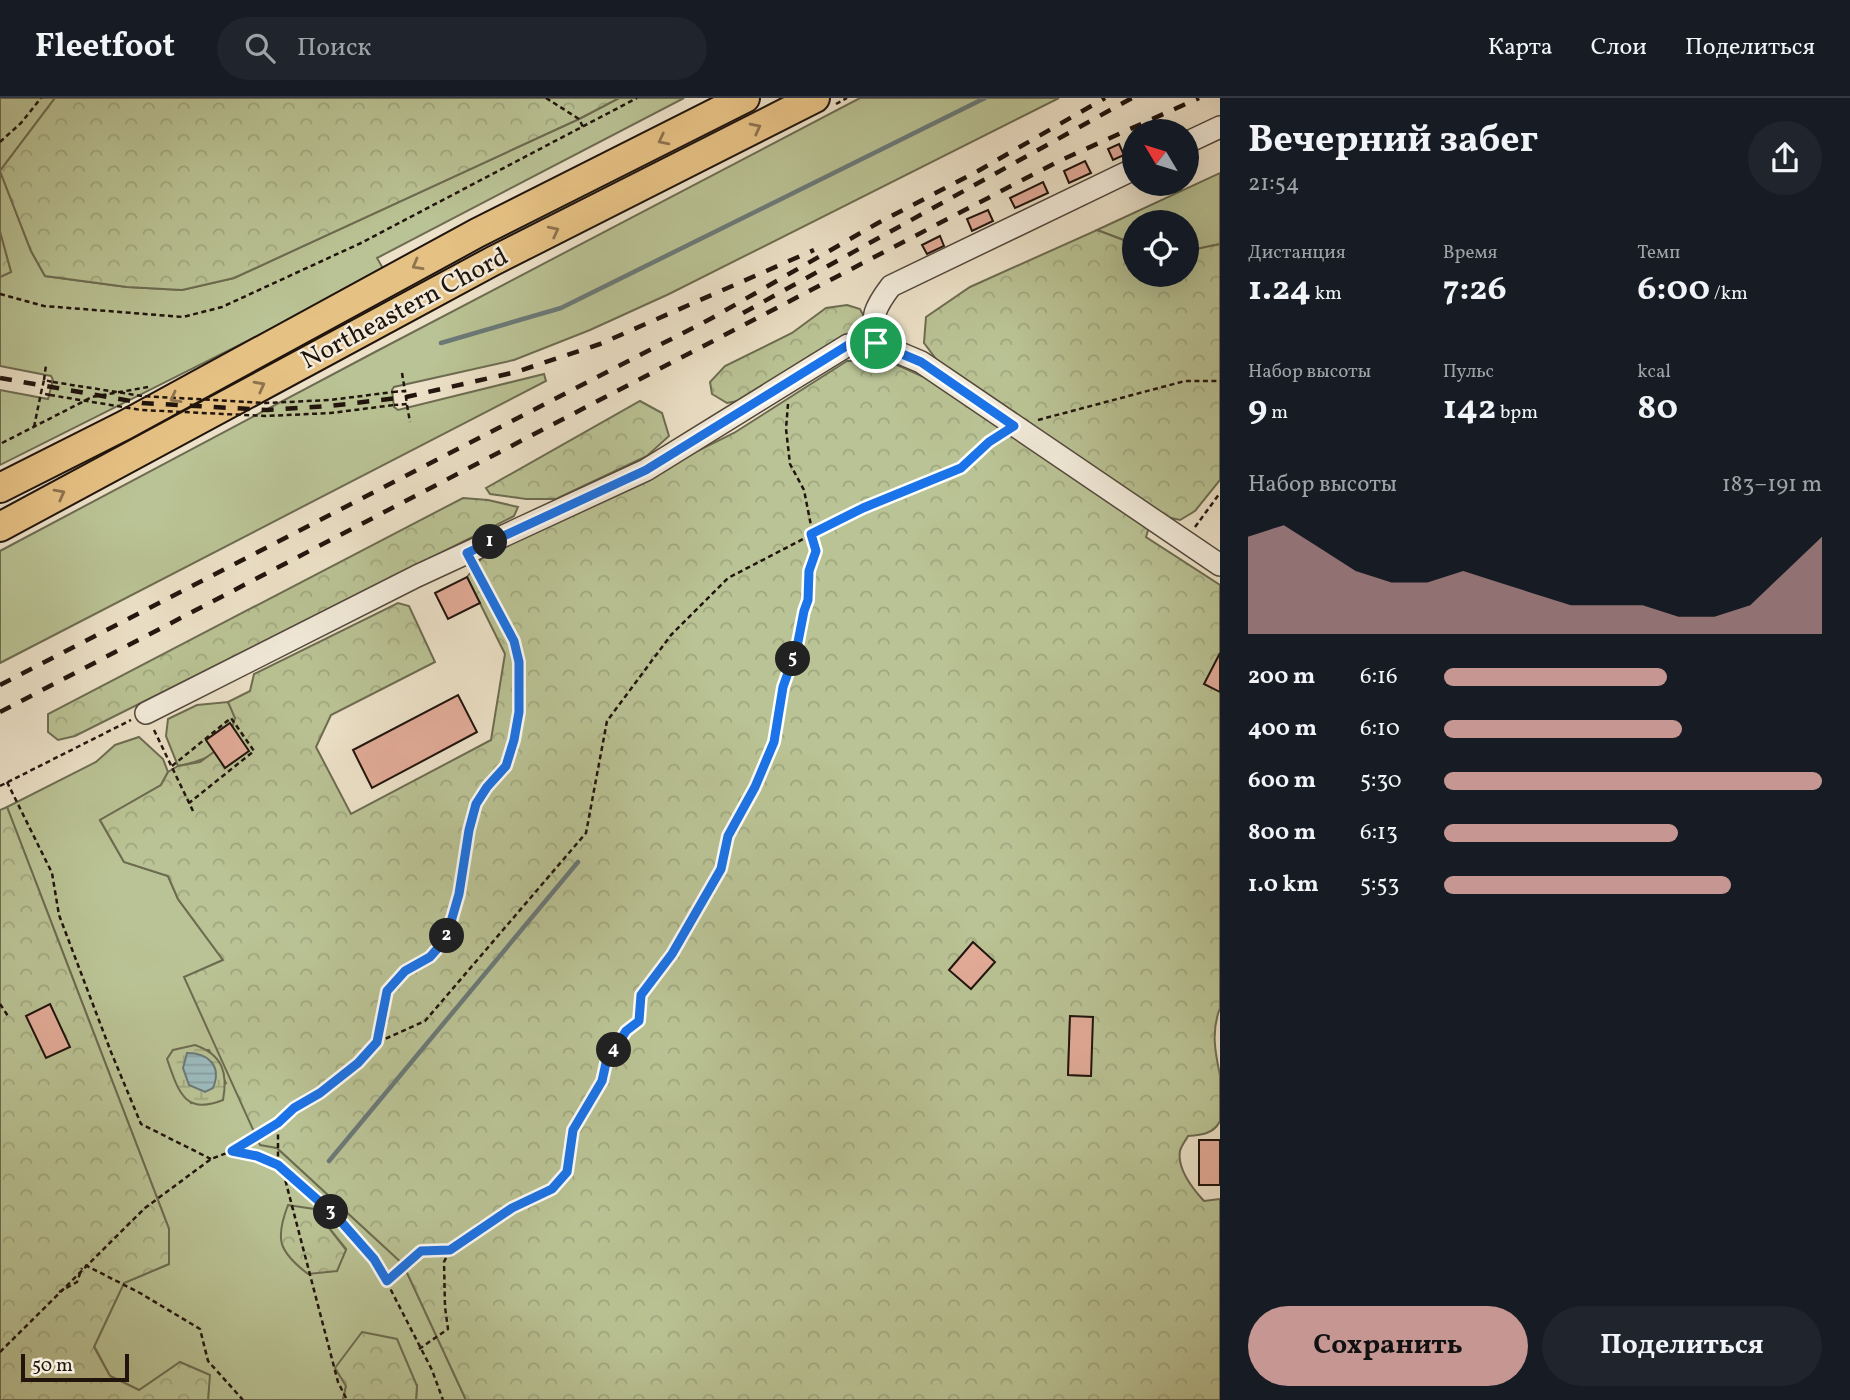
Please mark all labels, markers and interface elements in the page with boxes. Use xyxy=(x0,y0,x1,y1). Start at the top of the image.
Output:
search box xyxy=(217,17,707,80)
text: Fleetfoot xyxy=(35,25,175,71)
icon: search xyxy=(241,29,279,67)
text: Поиск xyxy=(297,30,371,66)
text: Карта xyxy=(1488,31,1553,65)
text: Слои xyxy=(1591,31,1647,65)
text: Поделиться xyxy=(1685,31,1815,65)
text: Вечерний забег xyxy=(1248,115,1538,168)
north arrow xyxy=(1122,119,1199,196)
map controls xyxy=(1122,119,1199,287)
button: share xyxy=(1748,121,1822,195)
one-way arrow xyxy=(749,122,762,136)
one-way arrow xyxy=(658,131,670,145)
text: 21:54 xyxy=(1248,168,1300,200)
button: locate xyxy=(1122,210,1199,287)
one-way arrow xyxy=(547,225,559,239)
street label: Northeastern Chord xyxy=(295,239,515,379)
text: Дистанция xyxy=(1248,240,1346,266)
text: Время xyxy=(1443,240,1497,266)
text: Темп xyxy=(1637,240,1680,266)
one-way arrow xyxy=(412,257,425,271)
text: 1.24 xyxy=(1248,266,1311,314)
text: 7:26 xyxy=(1443,266,1507,314)
text: 6:00 xyxy=(1637,266,1710,314)
text: km xyxy=(1311,281,1342,307)
text: /km xyxy=(1710,281,1748,307)
pin xyxy=(846,313,906,373)
icon: arrive xyxy=(857,324,895,362)
text: Набор высоты xyxy=(1248,359,1371,385)
text: Пульс xyxy=(1443,359,1494,385)
text: kcal xyxy=(1637,359,1671,385)
one-way arrow xyxy=(253,381,266,395)
text: 9 xyxy=(1248,385,1267,433)
text: 142 xyxy=(1443,385,1496,433)
text: 80 xyxy=(1637,385,1678,433)
one-way arrow xyxy=(169,389,182,403)
text: m xyxy=(1267,400,1288,426)
text: bpm xyxy=(1496,400,1538,426)
text: Набор высоты xyxy=(1248,469,1397,501)
text: 183–191 m xyxy=(1722,469,1822,501)
one-way arrow xyxy=(53,489,65,502)
pin: 1 xyxy=(472,524,508,560)
text: 1 xyxy=(486,528,493,554)
pin: 5 xyxy=(776,642,810,676)
text: 5 xyxy=(788,645,797,671)
text: 200 m xyxy=(1248,661,1315,693)
text: 6:16 xyxy=(1360,661,1398,693)
text: 400 m xyxy=(1248,713,1317,745)
text: 6:10 xyxy=(1360,713,1400,745)
text: 600 m xyxy=(1248,765,1316,797)
text: 5:30 xyxy=(1360,765,1402,797)
text: 800 m xyxy=(1248,817,1316,849)
text: 6:13 xyxy=(1360,817,1398,849)
text: 1.0 km xyxy=(1248,869,1319,901)
text: 5:53 xyxy=(1360,869,1399,901)
pin: 2 xyxy=(430,918,464,954)
text: 2 xyxy=(442,922,451,948)
pin: 4 xyxy=(596,1032,632,1068)
text: 4 xyxy=(608,1036,619,1062)
pin: 3 xyxy=(314,1194,348,1230)
text: 3 xyxy=(326,1198,335,1224)
button: Сохранить xyxy=(1248,1306,1528,1386)
button: Поделиться xyxy=(1542,1306,1822,1386)
scale bar xyxy=(21,1351,130,1383)
text: 50 m xyxy=(32,1353,73,1379)

